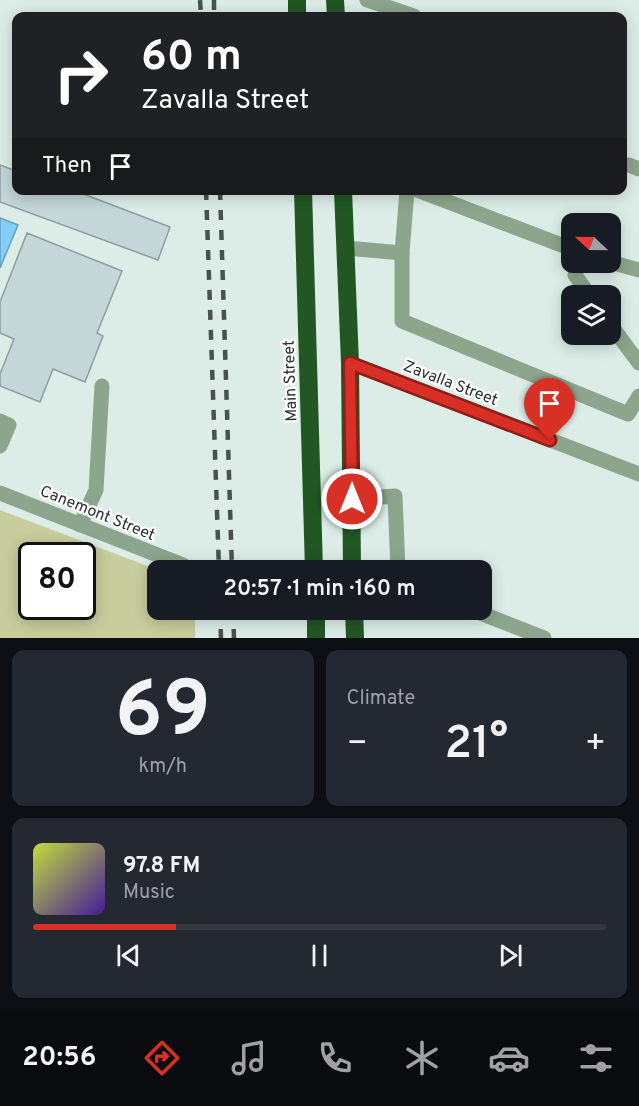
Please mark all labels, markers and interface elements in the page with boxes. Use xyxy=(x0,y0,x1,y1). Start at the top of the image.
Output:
text: 60 m xyxy=(141,32,242,85)
icon: right xyxy=(42,36,120,114)
text: Zavalla Street xyxy=(141,84,309,118)
icon: arrive xyxy=(104,150,137,183)
text: Then xyxy=(42,153,92,180)
north arrow xyxy=(561,213,621,273)
map controls xyxy=(561,213,621,345)
button: layers xyxy=(561,285,621,345)
street label: Main Street xyxy=(280,340,302,422)
street label: Zavalla Street xyxy=(400,357,500,411)
pin xyxy=(524,378,575,440)
icon: arrive xyxy=(533,387,566,420)
position arrow xyxy=(320,467,384,531)
street label: Canemont Street xyxy=(37,482,158,546)
speed limit sign: 80 xyxy=(18,542,96,620)
text: 20:57 · 1 min · 160 m xyxy=(223,576,416,603)
text: 69 xyxy=(115,665,211,764)
text: Climate xyxy=(347,686,415,712)
text: 21° xyxy=(444,717,508,774)
text: − xyxy=(347,724,368,766)
text: + xyxy=(585,724,606,766)
text: km/h xyxy=(138,754,187,780)
text: 97.8 FM xyxy=(123,853,200,880)
text: Music xyxy=(123,880,175,906)
icon: previous xyxy=(112,939,145,972)
icon: pause xyxy=(303,939,336,972)
icon: next xyxy=(494,939,527,972)
icon: directions xyxy=(141,1037,183,1079)
icon: music xyxy=(228,1037,270,1079)
icon: phone xyxy=(314,1037,356,1079)
icon: climate xyxy=(401,1037,443,1079)
icon: car xyxy=(488,1037,530,1079)
icon: filters xyxy=(575,1037,617,1079)
text: 20:56 xyxy=(22,1041,96,1075)

